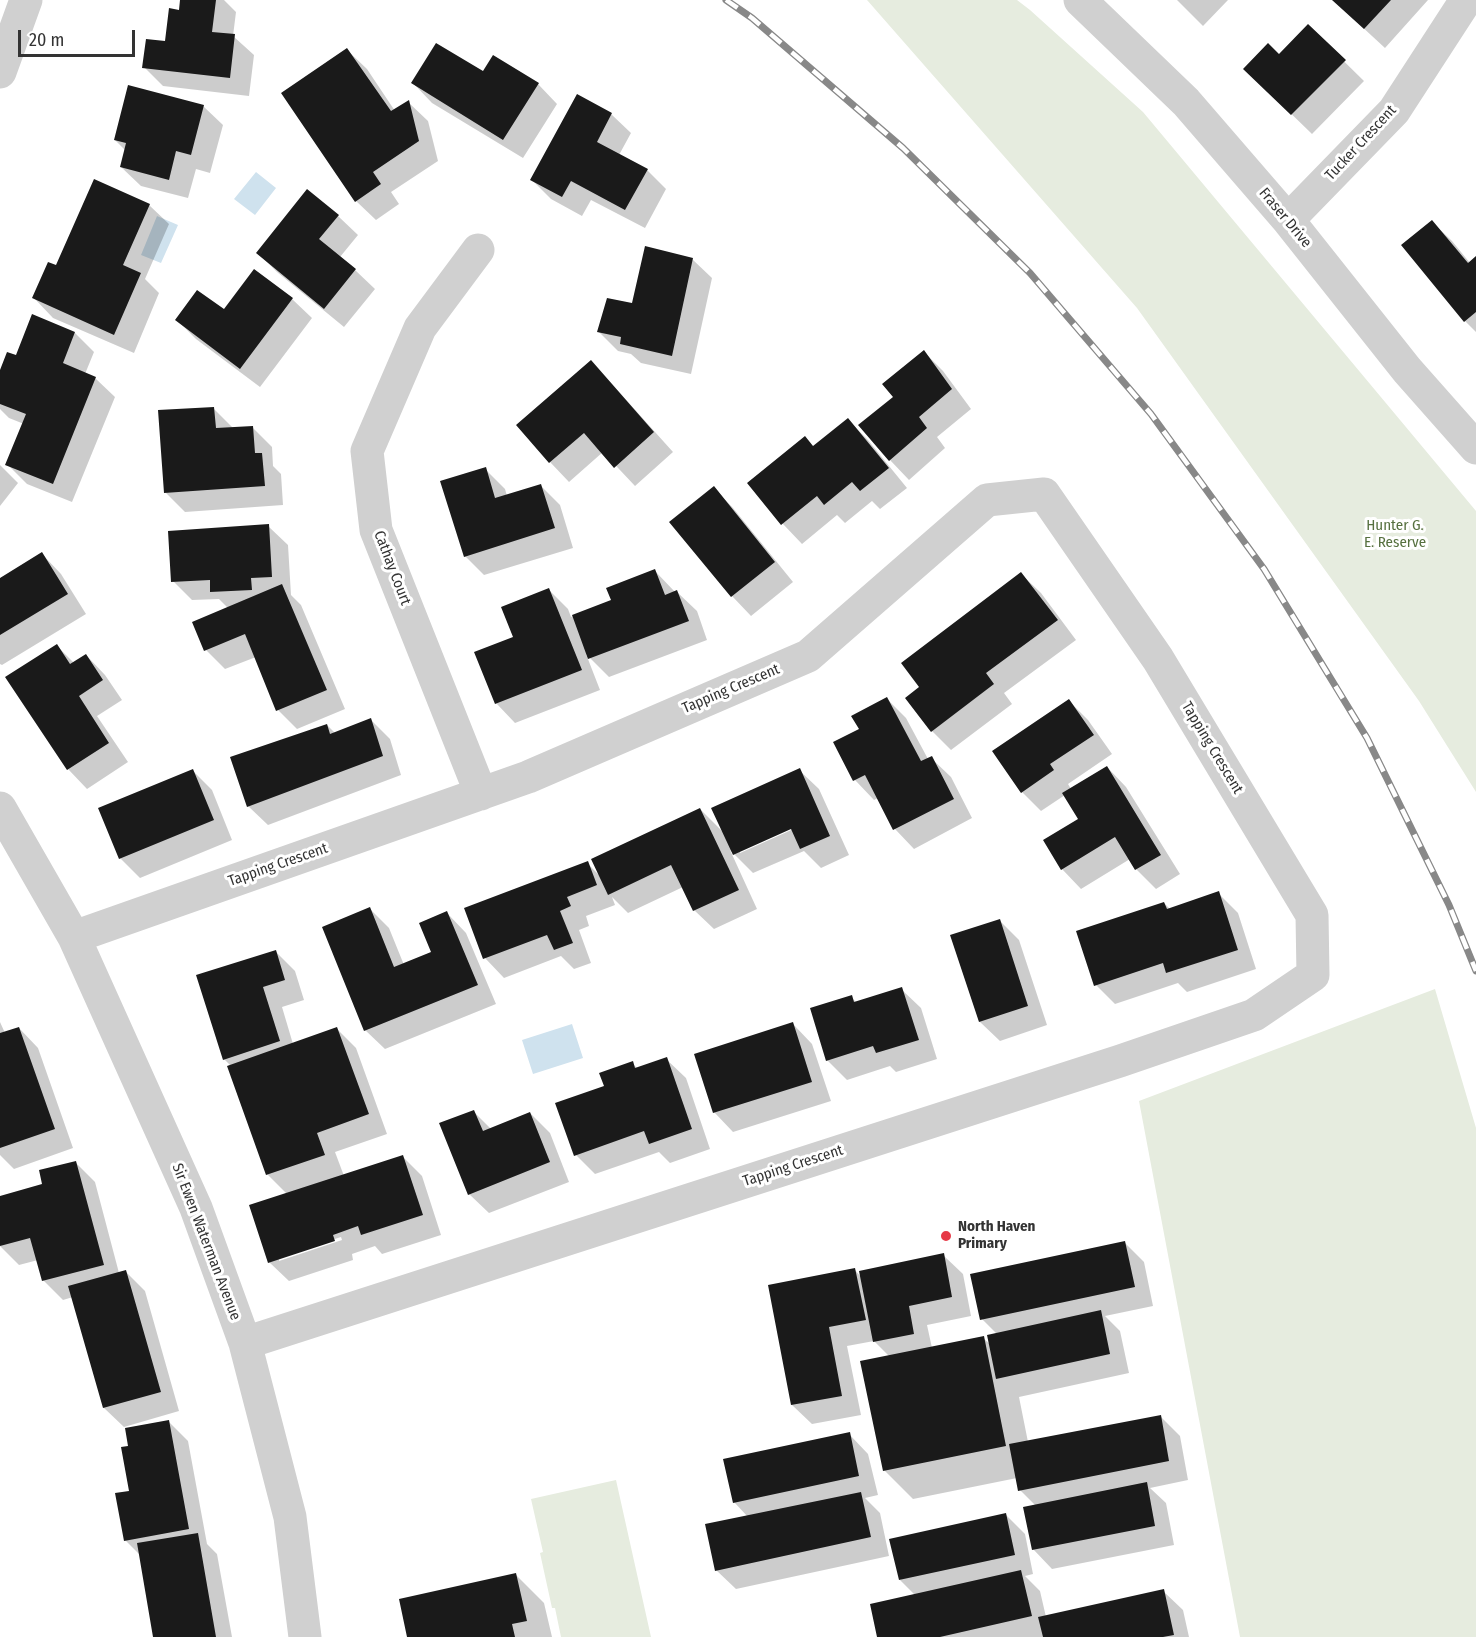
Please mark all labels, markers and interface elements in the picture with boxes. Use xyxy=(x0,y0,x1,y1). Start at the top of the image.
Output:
scale bar xyxy=(21,18,138,56)
text: 20 m xyxy=(29,29,64,51)
street label: Tucker Crescent xyxy=(1322,102,1400,184)
street label: Fraser Drive xyxy=(1255,184,1315,252)
park label: Hunter G. E. Reserve xyxy=(1364,517,1426,552)
street label: Cathay Court xyxy=(370,528,414,608)
street label: Tapping Crescent xyxy=(680,660,782,718)
street label: Tapping Crescent xyxy=(1177,699,1247,797)
street label: Tapping Crescent xyxy=(226,840,330,890)
street label: Tapping Crescent xyxy=(741,1141,845,1191)
street label: Sir Ewen Waterman Avenue xyxy=(168,1161,244,1323)
place label: North Haven Primary xyxy=(958,1218,1035,1253)
marker: North Haven Primary xyxy=(939,1229,953,1243)

